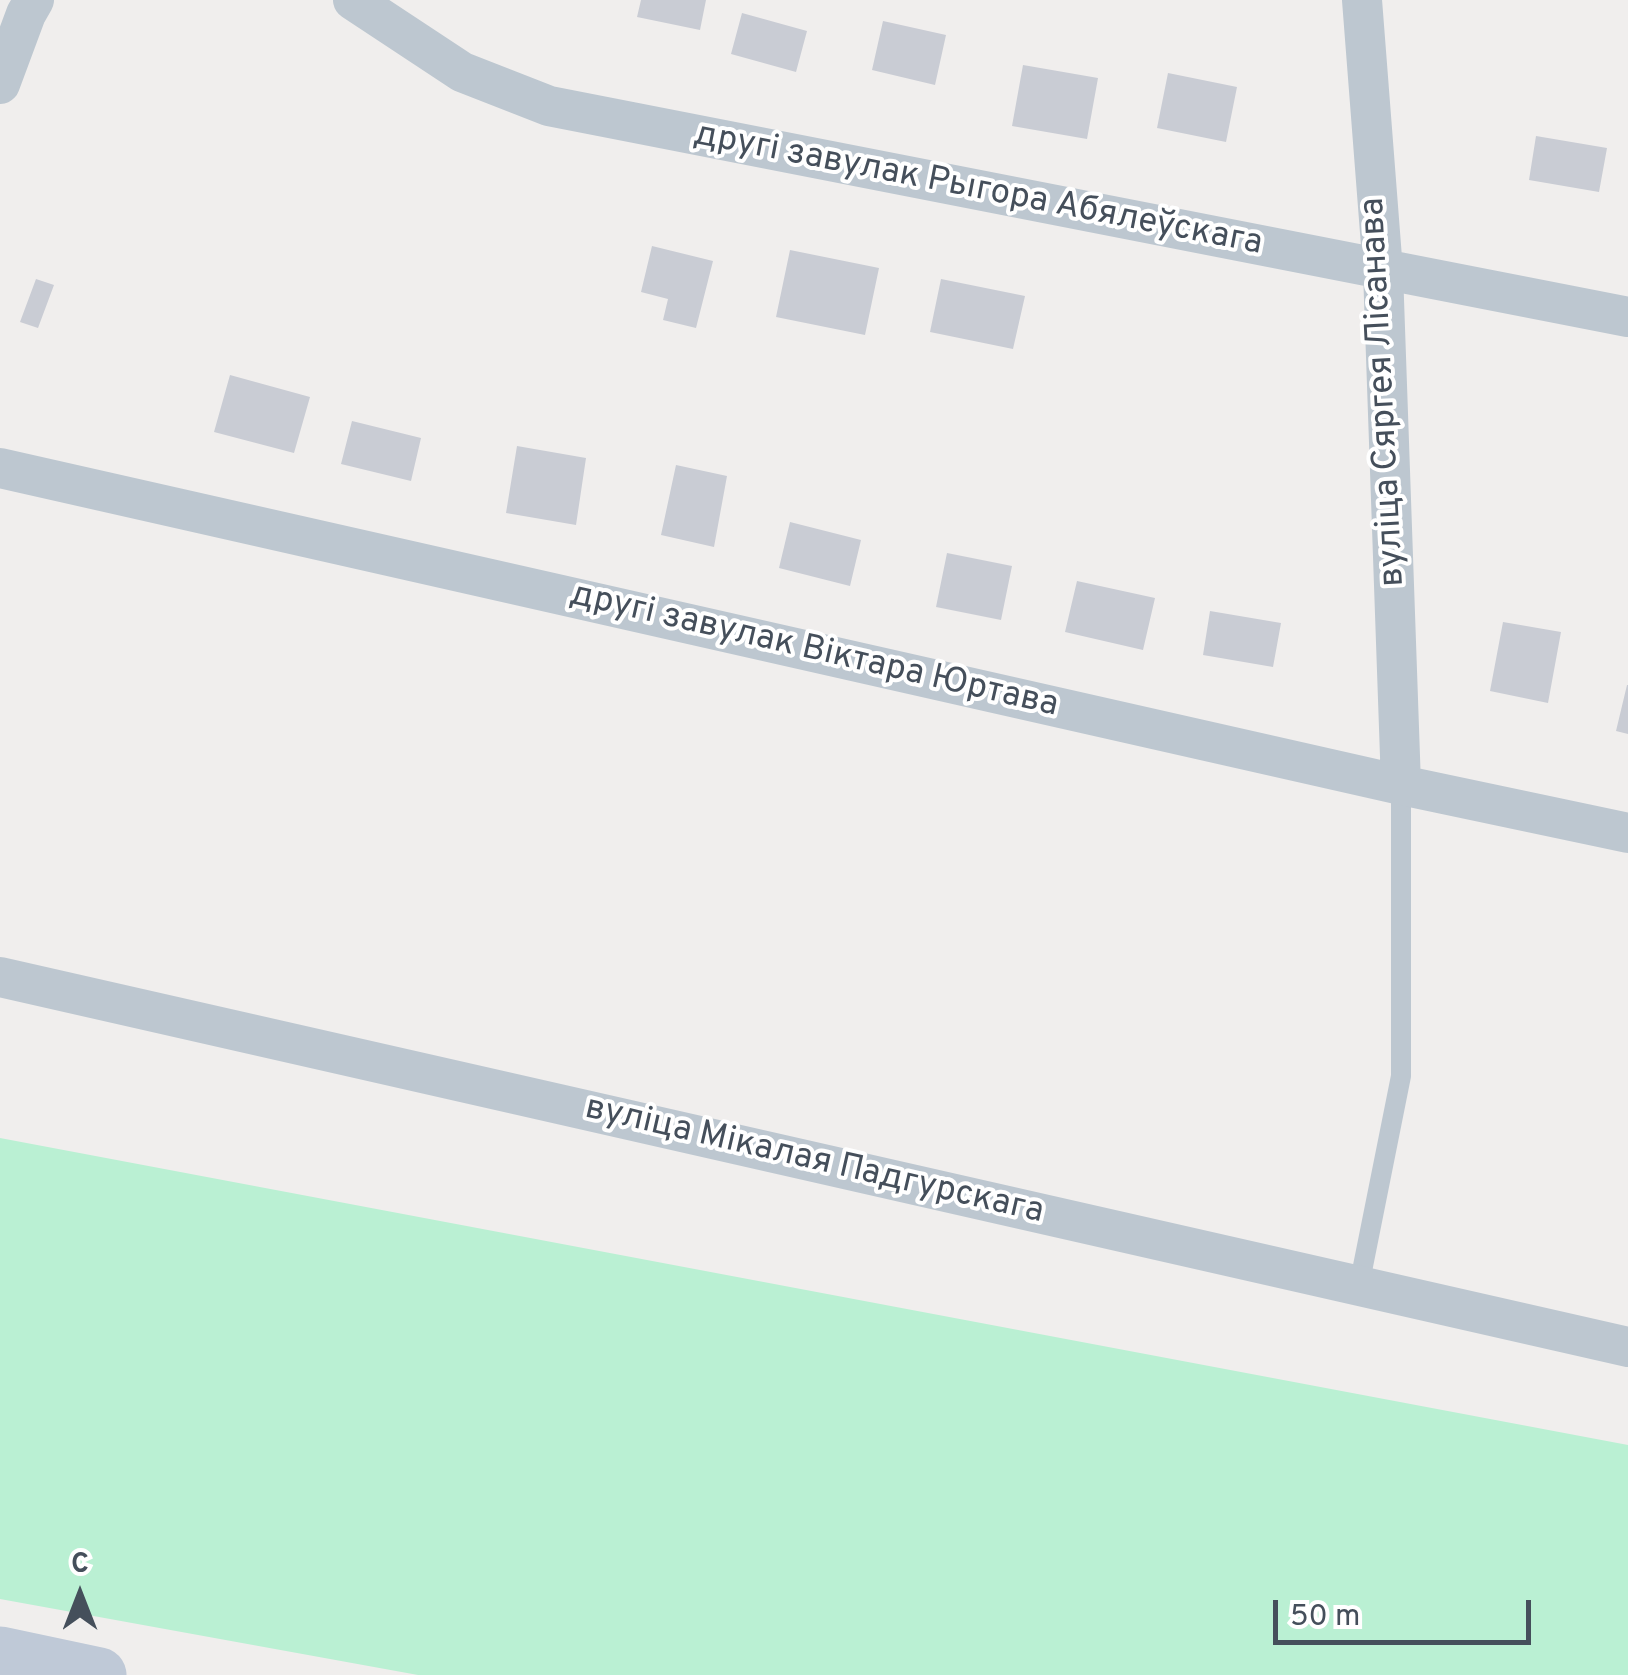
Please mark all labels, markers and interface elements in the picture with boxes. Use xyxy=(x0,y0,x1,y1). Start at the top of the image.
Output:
street label: другі завулак Рыгора Абялеўскага xyxy=(690,115,1266,267)
street label: вуліца Сяргея Лісанава xyxy=(1354,196,1416,588)
street label: другі завулак Віктара Юртава xyxy=(566,575,1062,729)
street label: вуліца Мікалая Падгурскага xyxy=(581,1089,1047,1235)
north arrow xyxy=(30,1545,130,1645)
text: С xyxy=(71,1547,89,1583)
scale bar xyxy=(1278,1580,1536,1642)
text: 50 m xyxy=(1290,1599,1360,1636)

